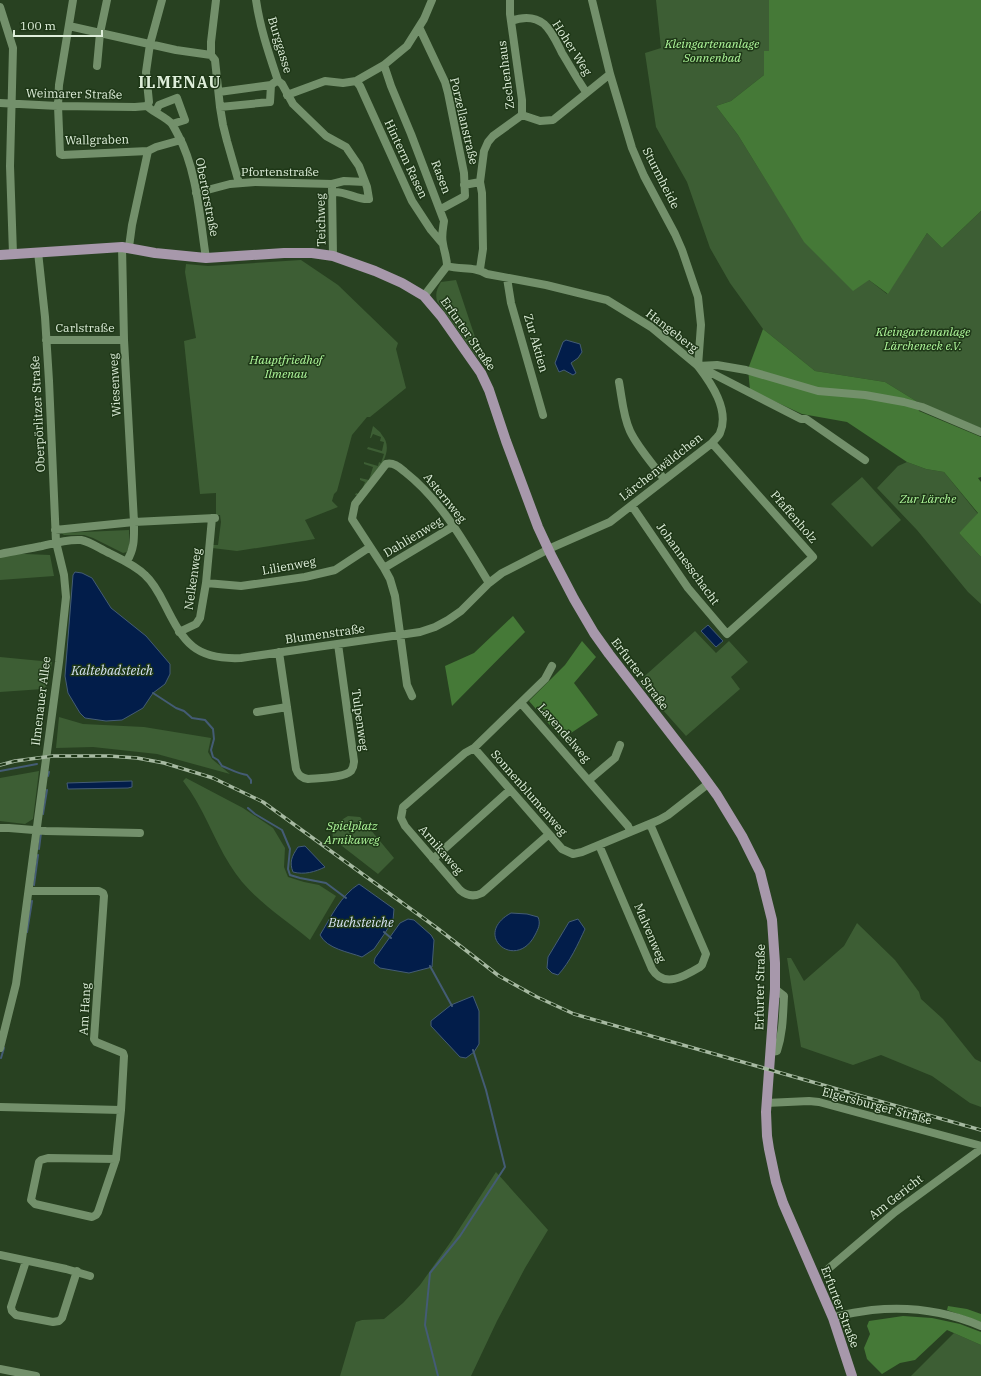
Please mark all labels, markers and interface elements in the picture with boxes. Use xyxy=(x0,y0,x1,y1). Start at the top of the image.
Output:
scale bar xyxy=(14,12,102,38)
street label: Burggasse xyxy=(265,15,296,75)
street label: Hoher Weg xyxy=(550,17,596,79)
text: 100 m xyxy=(20,18,56,33)
park label: Kleingartenanlage Sonnenbad xyxy=(664,36,760,65)
street label: Zechenhaus xyxy=(494,40,517,110)
district label: ILMENAU xyxy=(138,72,222,92)
street label: Porzellanstraße xyxy=(447,76,482,166)
street label: Weimarer Straße xyxy=(26,85,122,102)
street label: Hinterm Rasen xyxy=(382,117,431,201)
street label: Wallgraben xyxy=(65,131,130,148)
street label: Sturmheide xyxy=(640,145,683,211)
street label: Obertorstraße xyxy=(192,156,222,238)
street label: Rasen xyxy=(428,158,455,196)
street label: Pfortenstraße xyxy=(241,164,319,179)
street label: Teichweg xyxy=(313,193,328,247)
street label: Erfurter Straße xyxy=(438,294,499,373)
street label: Hangeberg xyxy=(643,306,702,356)
street label: Zur Aktien xyxy=(521,312,552,374)
street label: Carlstraße xyxy=(55,320,115,335)
park label: Kleingartenanlage Lärcheneck e.V. xyxy=(875,324,971,353)
street label: Wiesenweg xyxy=(105,352,124,417)
park label: Hauptfriedhof Ilmenau xyxy=(249,352,325,381)
street label: Oberpörlitzer Straße xyxy=(27,355,48,473)
street label: Lärchenwäldchen xyxy=(616,429,705,504)
street label: Asternweg xyxy=(421,470,470,526)
street label: Pfaffenholz xyxy=(768,487,821,546)
park label: Zur Lärche xyxy=(899,491,957,506)
street label: Dahlienweg xyxy=(381,513,445,560)
street label: Johannesschacht xyxy=(654,520,723,608)
street label: Nelkenweg xyxy=(181,547,204,611)
street label: Lilienweg xyxy=(261,553,318,578)
street label: Blumenstraße xyxy=(284,620,366,647)
street label: Erfurter Straße xyxy=(608,635,672,713)
street label: Ilmenauer Allee xyxy=(28,655,53,746)
water label: Kaltebadsteich xyxy=(70,662,153,679)
street label: Tulpenweg xyxy=(349,688,372,752)
street label: Lavendelweg xyxy=(535,700,594,766)
street label: Sonnenblumenweg xyxy=(488,747,571,839)
park label: Spielplatz Arnikaweg xyxy=(323,818,380,847)
street label: Arnikaweg xyxy=(416,822,467,878)
street label: Malvenweg xyxy=(631,901,670,965)
water label: Buchsteiche xyxy=(327,914,394,931)
street label: Erfurter Straße xyxy=(751,944,768,1030)
street label: Am Hang xyxy=(76,982,93,1036)
street label: Elgersburger Straße xyxy=(820,1084,934,1127)
street label: Am Gericht xyxy=(866,1171,926,1222)
street label: Erfurter Straße xyxy=(818,1264,863,1350)

